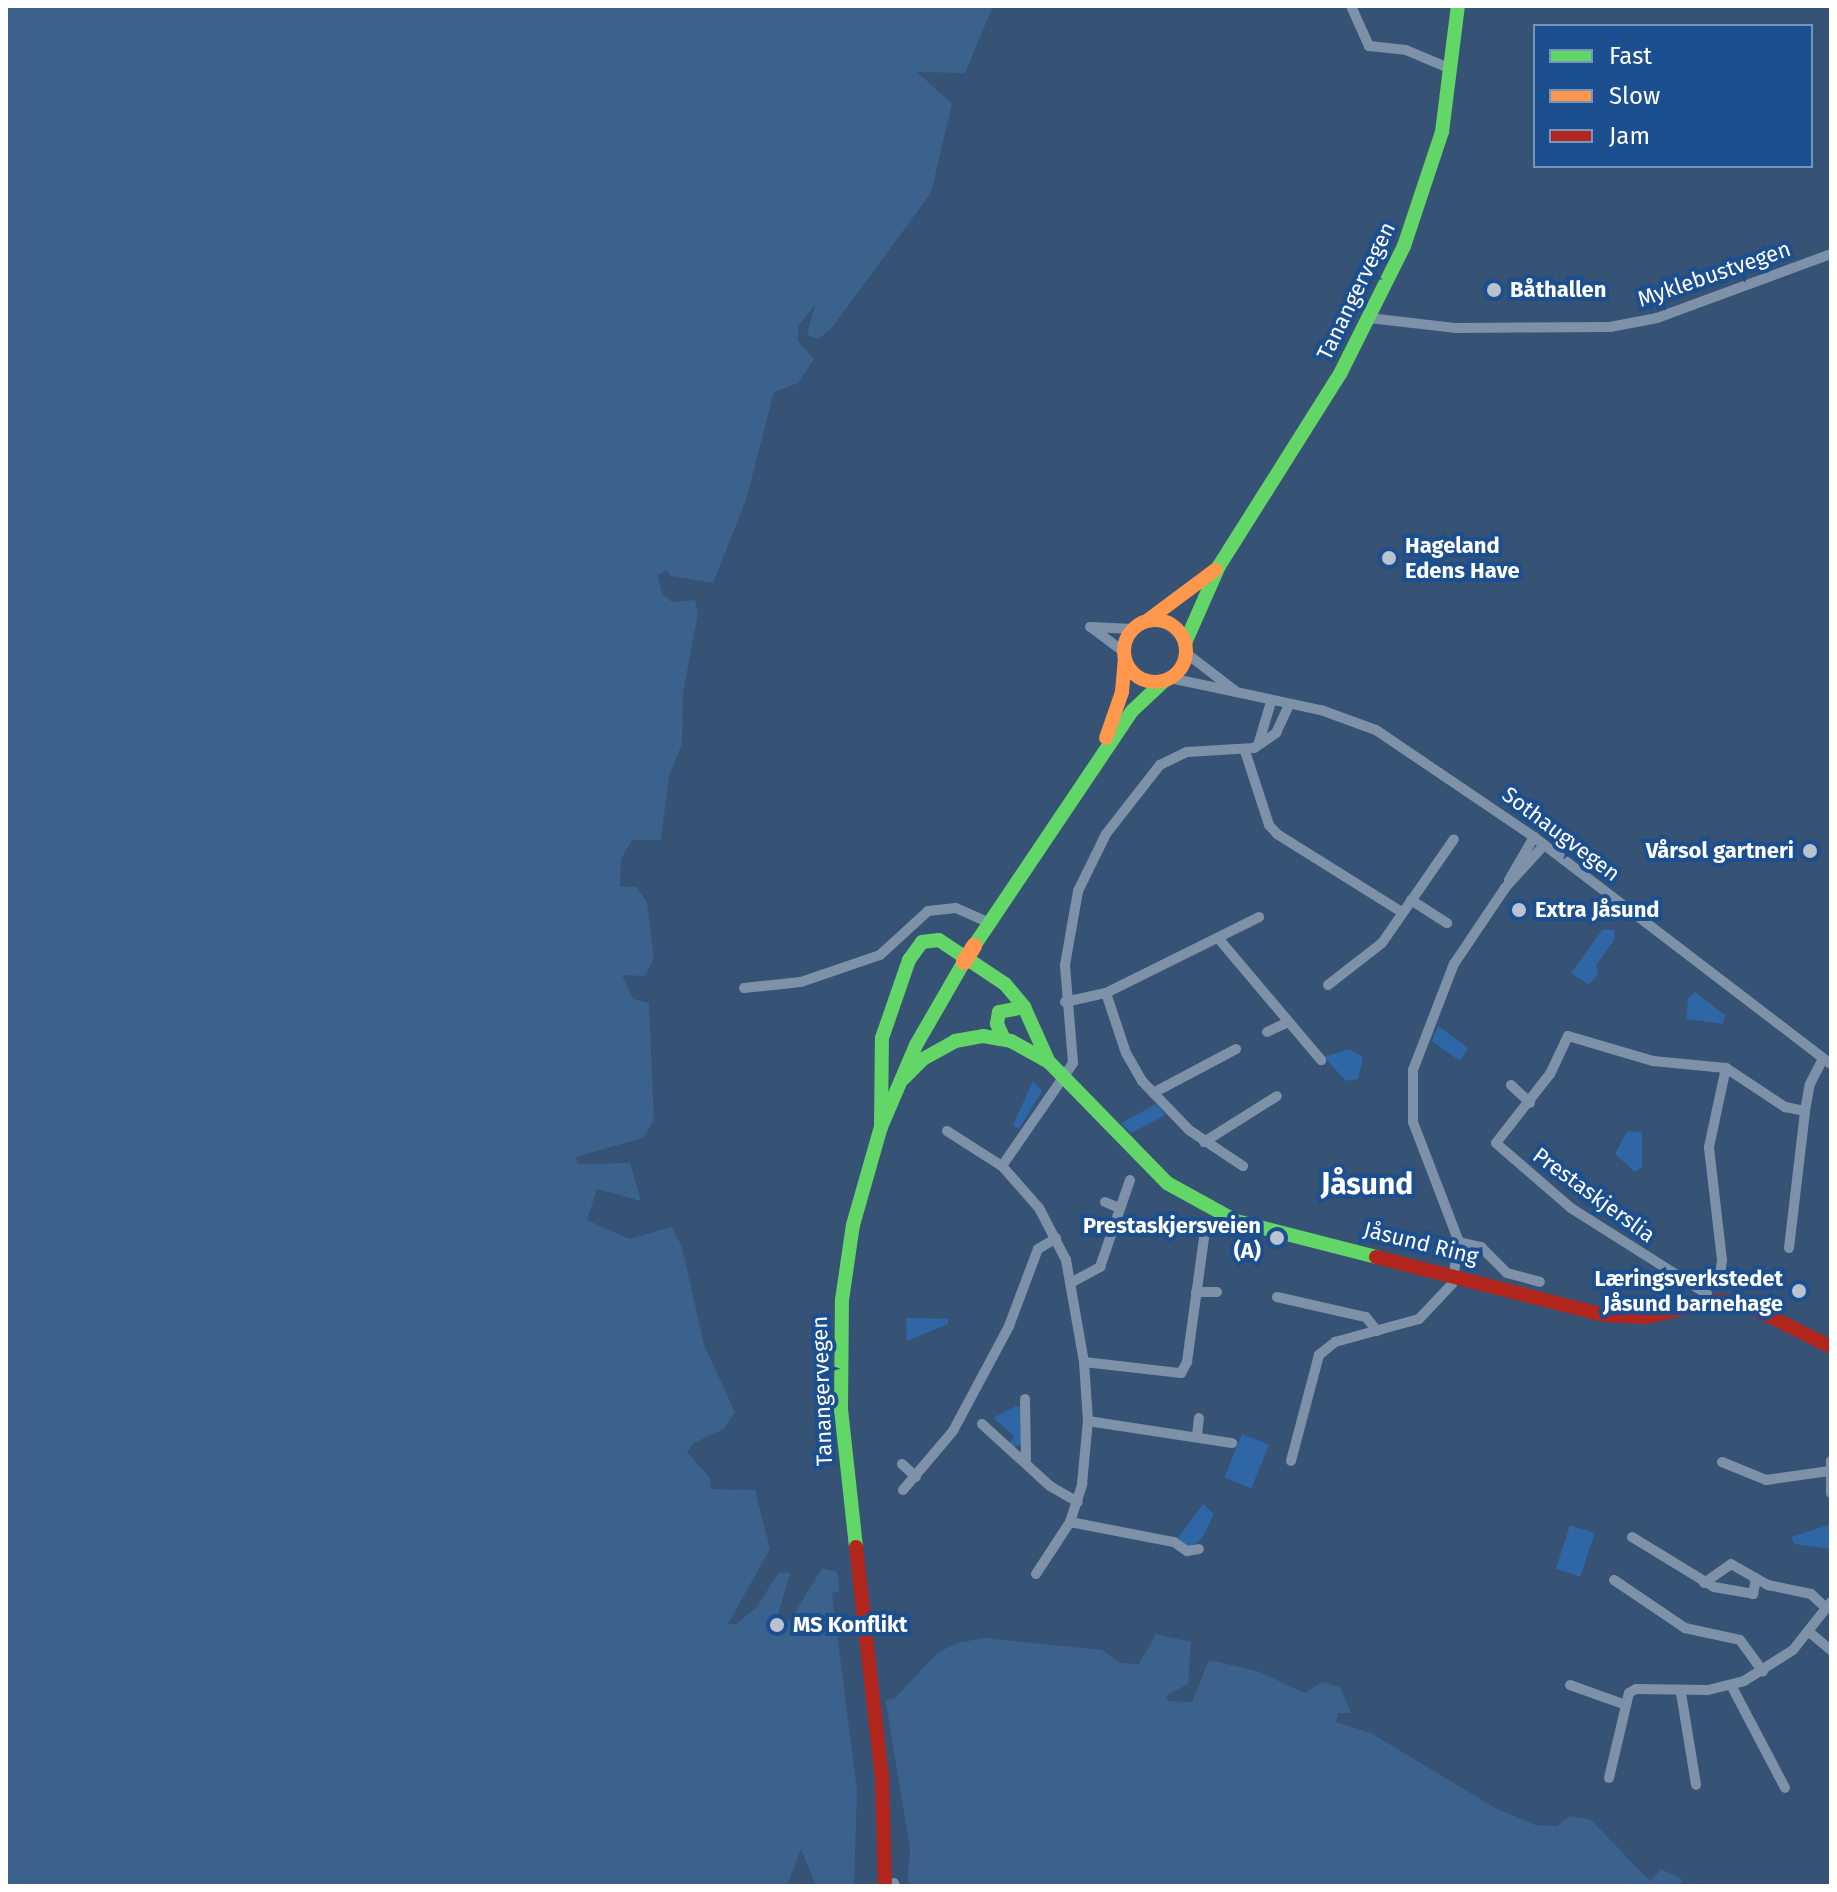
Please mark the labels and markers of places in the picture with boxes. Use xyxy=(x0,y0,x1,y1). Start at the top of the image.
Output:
place label: Båthallen xyxy=(1510,277,1606,303)
marker: Båthallen xyxy=(1485,281,1503,299)
place label: Hageland Edens Have xyxy=(1405,532,1520,584)
marker: Hageland Edens Have xyxy=(1380,549,1398,567)
place label: Vårsol gartneri xyxy=(1646,838,1794,864)
marker: Vårsol gartneri xyxy=(1801,842,1819,860)
place label: Extra Jåsund xyxy=(1535,897,1660,923)
marker: Extra Jåsund xyxy=(1510,901,1528,919)
place label: Prestaskjersveien (A) xyxy=(1083,1212,1261,1264)
marker: Prestaskjersveien (A) xyxy=(1268,1229,1286,1247)
place label: Læringsverkstedet Jåsund barnehage xyxy=(1594,1265,1783,1316)
marker: Læringsverkstedet Jåsund barnehage xyxy=(1790,1282,1808,1300)
place label: MS Konflikt xyxy=(793,1612,908,1638)
marker: MS Konflikt xyxy=(768,1616,786,1634)

